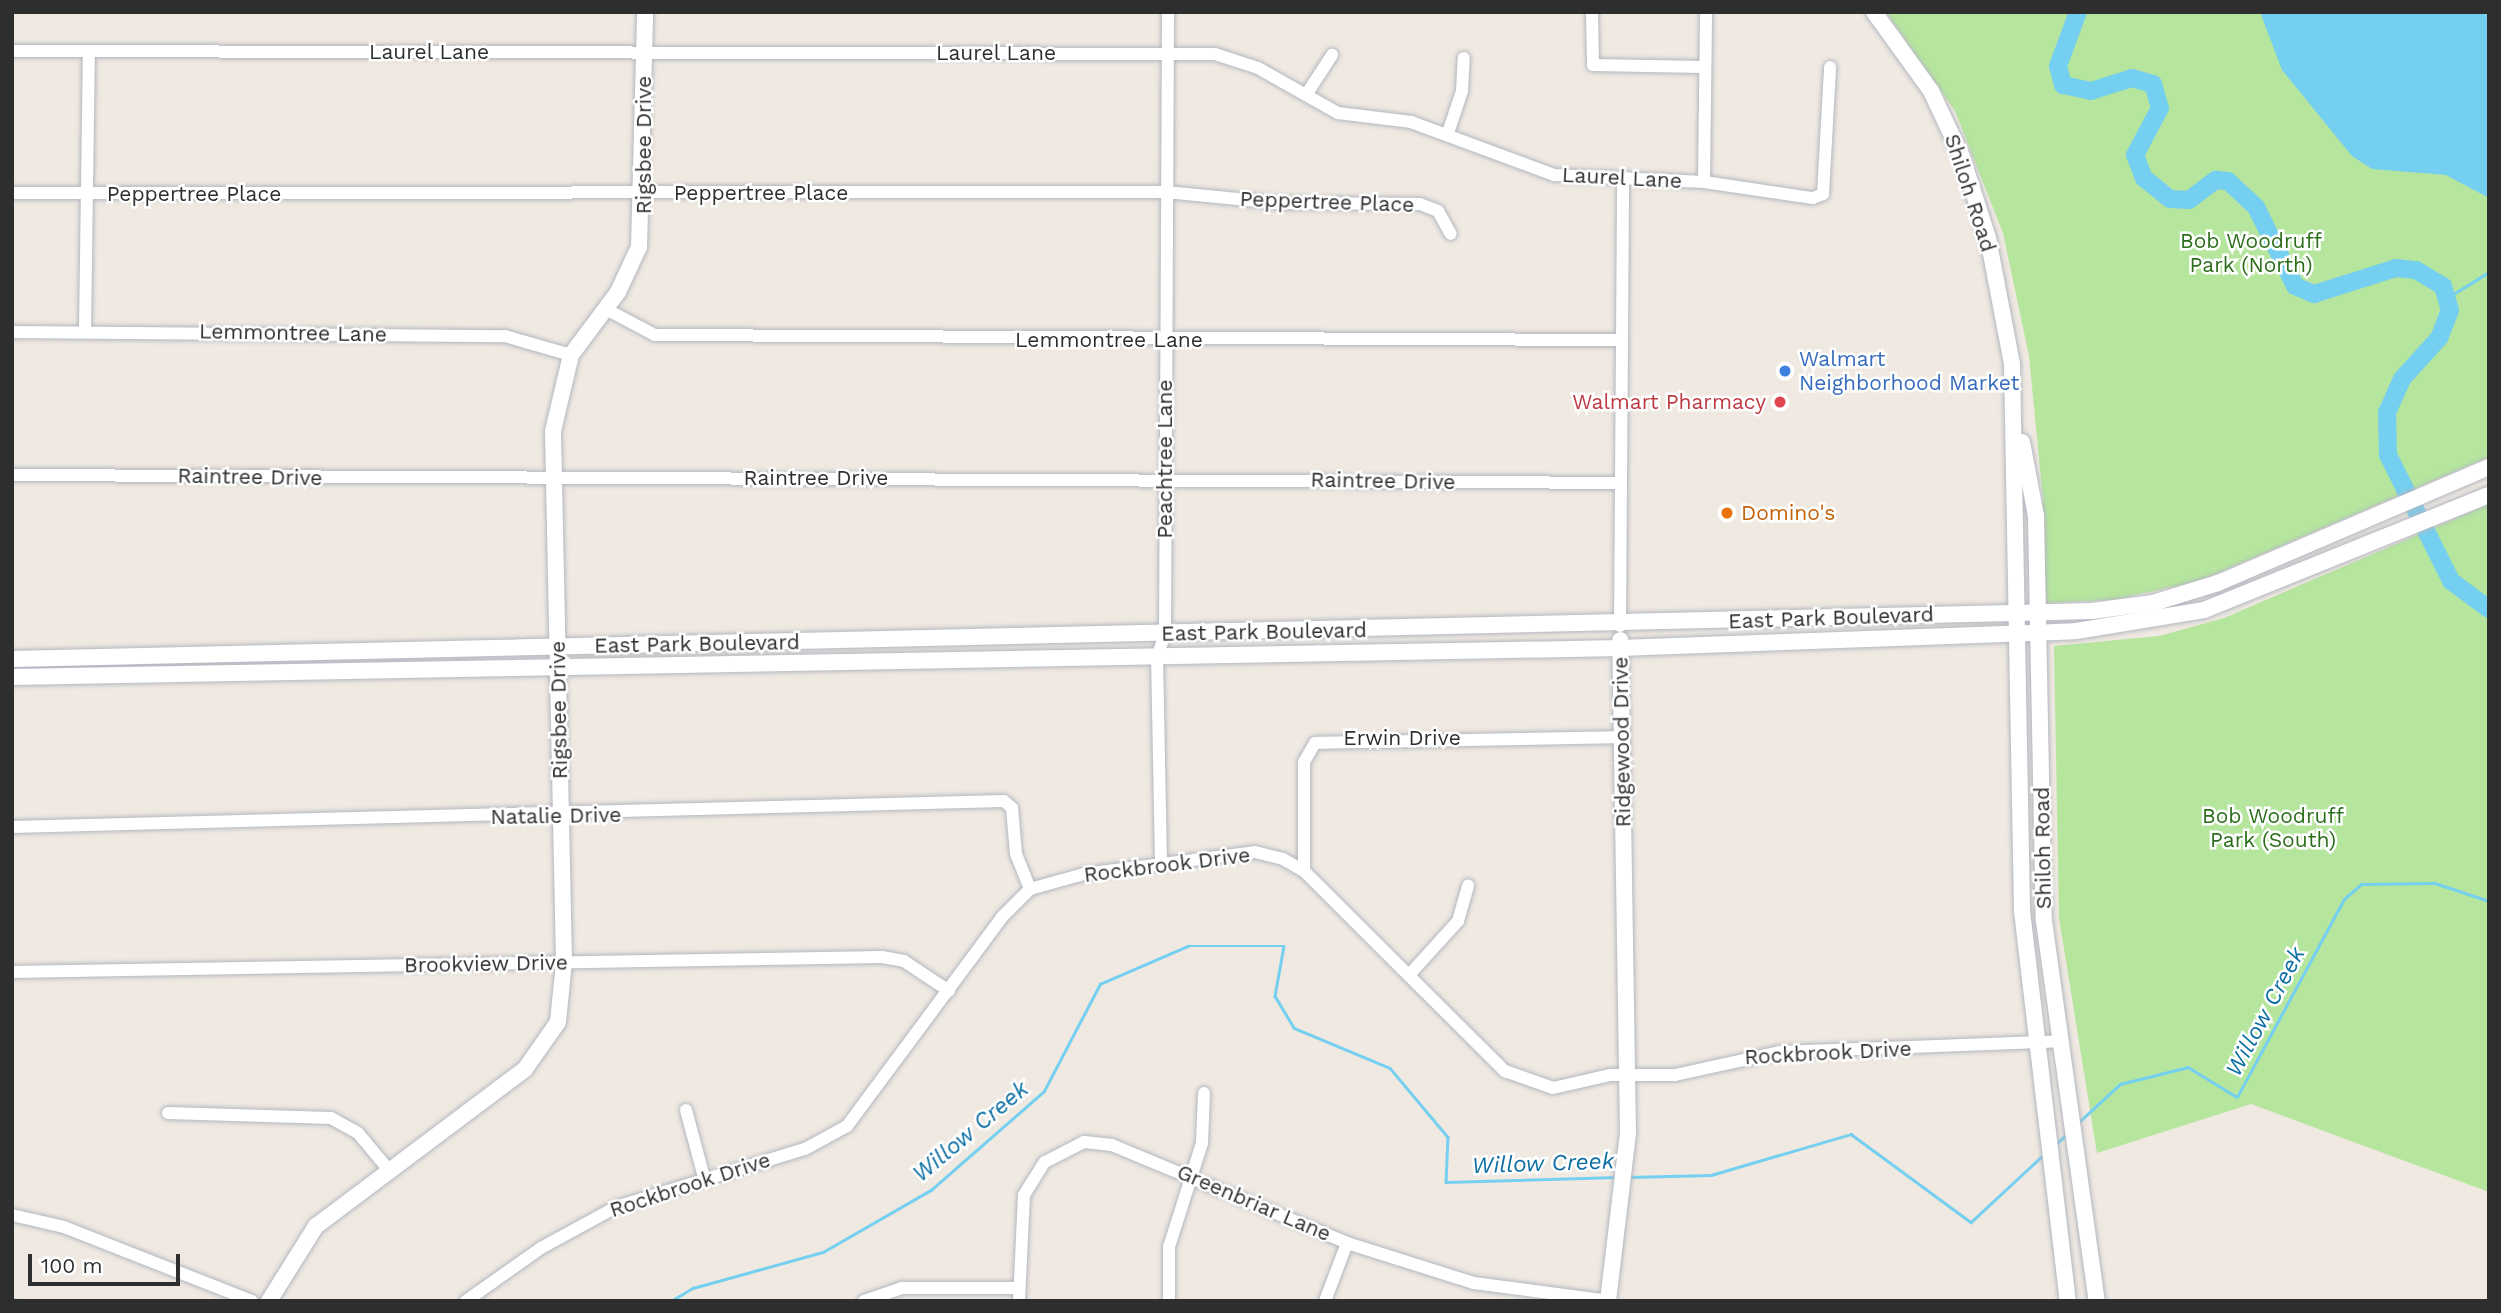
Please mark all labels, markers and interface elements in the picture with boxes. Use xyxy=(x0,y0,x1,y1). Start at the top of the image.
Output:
street label: Laurel Lane xyxy=(369,39,489,65)
street label: Laurel Lane xyxy=(936,40,1056,66)
street label: Rigsbee Drive xyxy=(631,76,657,214)
street label: Shiloh Road xyxy=(1939,131,2001,255)
street label: Laurel Lane xyxy=(1561,162,1683,194)
street label: Peppertree Place xyxy=(674,180,848,206)
street label: Peppertree Place xyxy=(107,181,281,207)
street label: Peppertree Place xyxy=(1239,186,1415,218)
park label: Bob Woodruff Park (North) xyxy=(2180,228,2322,278)
street label: Lemmontree Lane xyxy=(199,319,387,347)
street label: Lemmontree Lane xyxy=(1015,327,1203,353)
place label: Walmart Neighborhood Market xyxy=(1799,346,2019,396)
marker: Walmart Neighborhood Market xyxy=(1777,363,1793,379)
street label: Peachtree Lane xyxy=(1152,379,1178,539)
place label: Walmart Pharmacy xyxy=(1572,389,1766,415)
marker: Walmart Pharmacy xyxy=(1772,394,1788,410)
street label: Raintree Drive xyxy=(177,463,323,491)
street label: Raintree Drive xyxy=(744,465,888,491)
street label: Raintree Drive xyxy=(1310,467,1456,495)
place label: Domino's xyxy=(1741,500,1835,526)
marker: Domino's xyxy=(1719,505,1735,521)
street label: East Park Boulevard xyxy=(1728,602,1934,634)
street label: East Park Boulevard xyxy=(1161,618,1367,646)
street label: East Park Boulevard xyxy=(594,630,800,658)
street label: Rigsbee Drive xyxy=(545,641,573,779)
street label: Ridgewood Drive xyxy=(1608,656,1636,828)
street label: Erwin Drive xyxy=(1343,725,1461,751)
street label: Shiloh Road xyxy=(2029,787,2057,909)
street label: Natalie Drive xyxy=(490,802,622,830)
park label: Bob Woodruff Park (South) xyxy=(2202,803,2344,853)
street label: Rockbrook Drive xyxy=(1082,842,1252,888)
water label: Willow Creek xyxy=(2220,942,2312,1082)
street label: Brookview Drive xyxy=(404,950,568,978)
street label: Rockbrook Drive xyxy=(1744,1036,1912,1070)
water label: Willow Creek xyxy=(907,1075,1035,1189)
street label: Rockbrook Drive xyxy=(606,1147,774,1223)
water label: Willow Creek xyxy=(1471,1148,1615,1180)
street label: Greenbriar Lane xyxy=(1173,1159,1335,1247)
scale bar xyxy=(32,1240,184,1284)
text: 100 m xyxy=(41,1253,103,1278)

